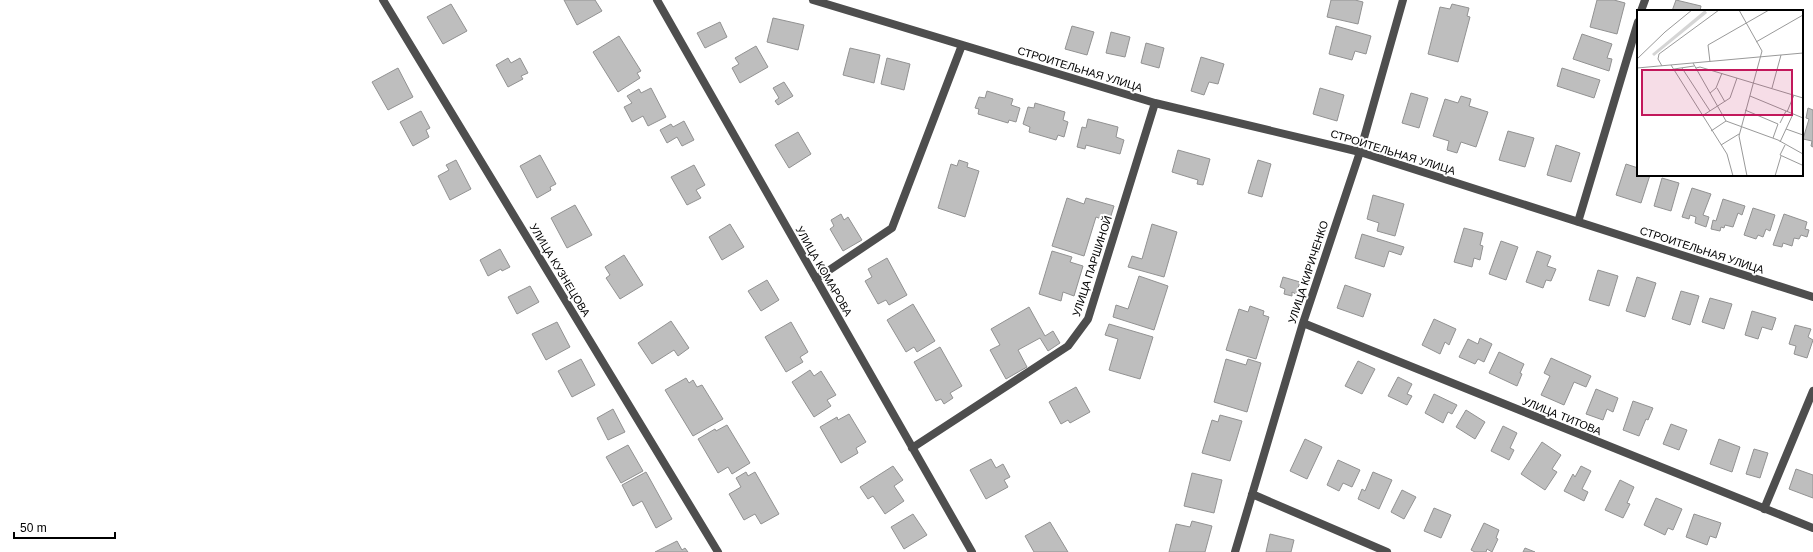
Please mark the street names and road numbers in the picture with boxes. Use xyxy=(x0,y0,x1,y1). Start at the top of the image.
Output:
street label: СТРОИТЕЛЬНАЯ УЛИЦА xyxy=(1016,44,1144,94)
street label: СТРОИТЕЛЬНАЯ УЛИЦА xyxy=(1329,127,1457,177)
street label: УЛИЦА ПАРШИНОЙ xyxy=(1070,214,1114,318)
street label: УЛИЦА КИРИЧЕНКО xyxy=(1286,219,1330,325)
street label: УЛИЦА КУЗНЕЦОВА xyxy=(527,221,593,319)
street label: УЛИЦА КОМАРОВА xyxy=(793,224,855,319)
street label: СТРОИТЕЛЬНАЯ УЛИЦА xyxy=(1638,224,1766,276)
street label: УЛИЦА ТИТОВА xyxy=(1521,395,1604,438)

